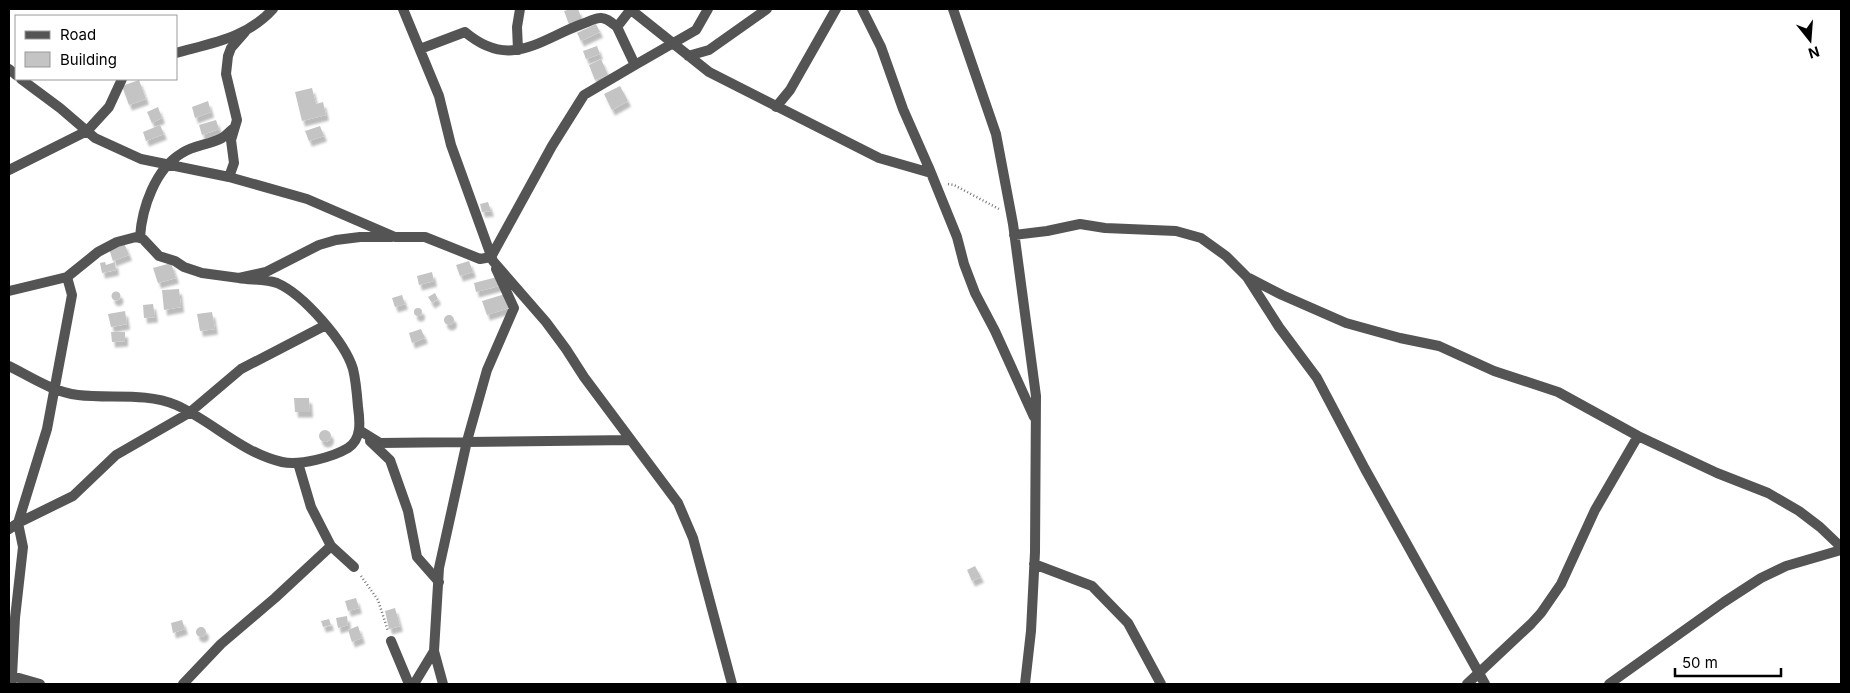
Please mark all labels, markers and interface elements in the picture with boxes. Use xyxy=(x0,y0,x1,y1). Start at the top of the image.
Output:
legend xyxy=(15,15,178,80)
north arrow xyxy=(1785,15,1835,65)
text: Road xyxy=(60,25,96,44)
text: N xyxy=(1806,43,1822,63)
text: Building xyxy=(60,50,117,69)
scale bar xyxy=(1675,646,1781,678)
text: 50 m xyxy=(1682,653,1718,672)

